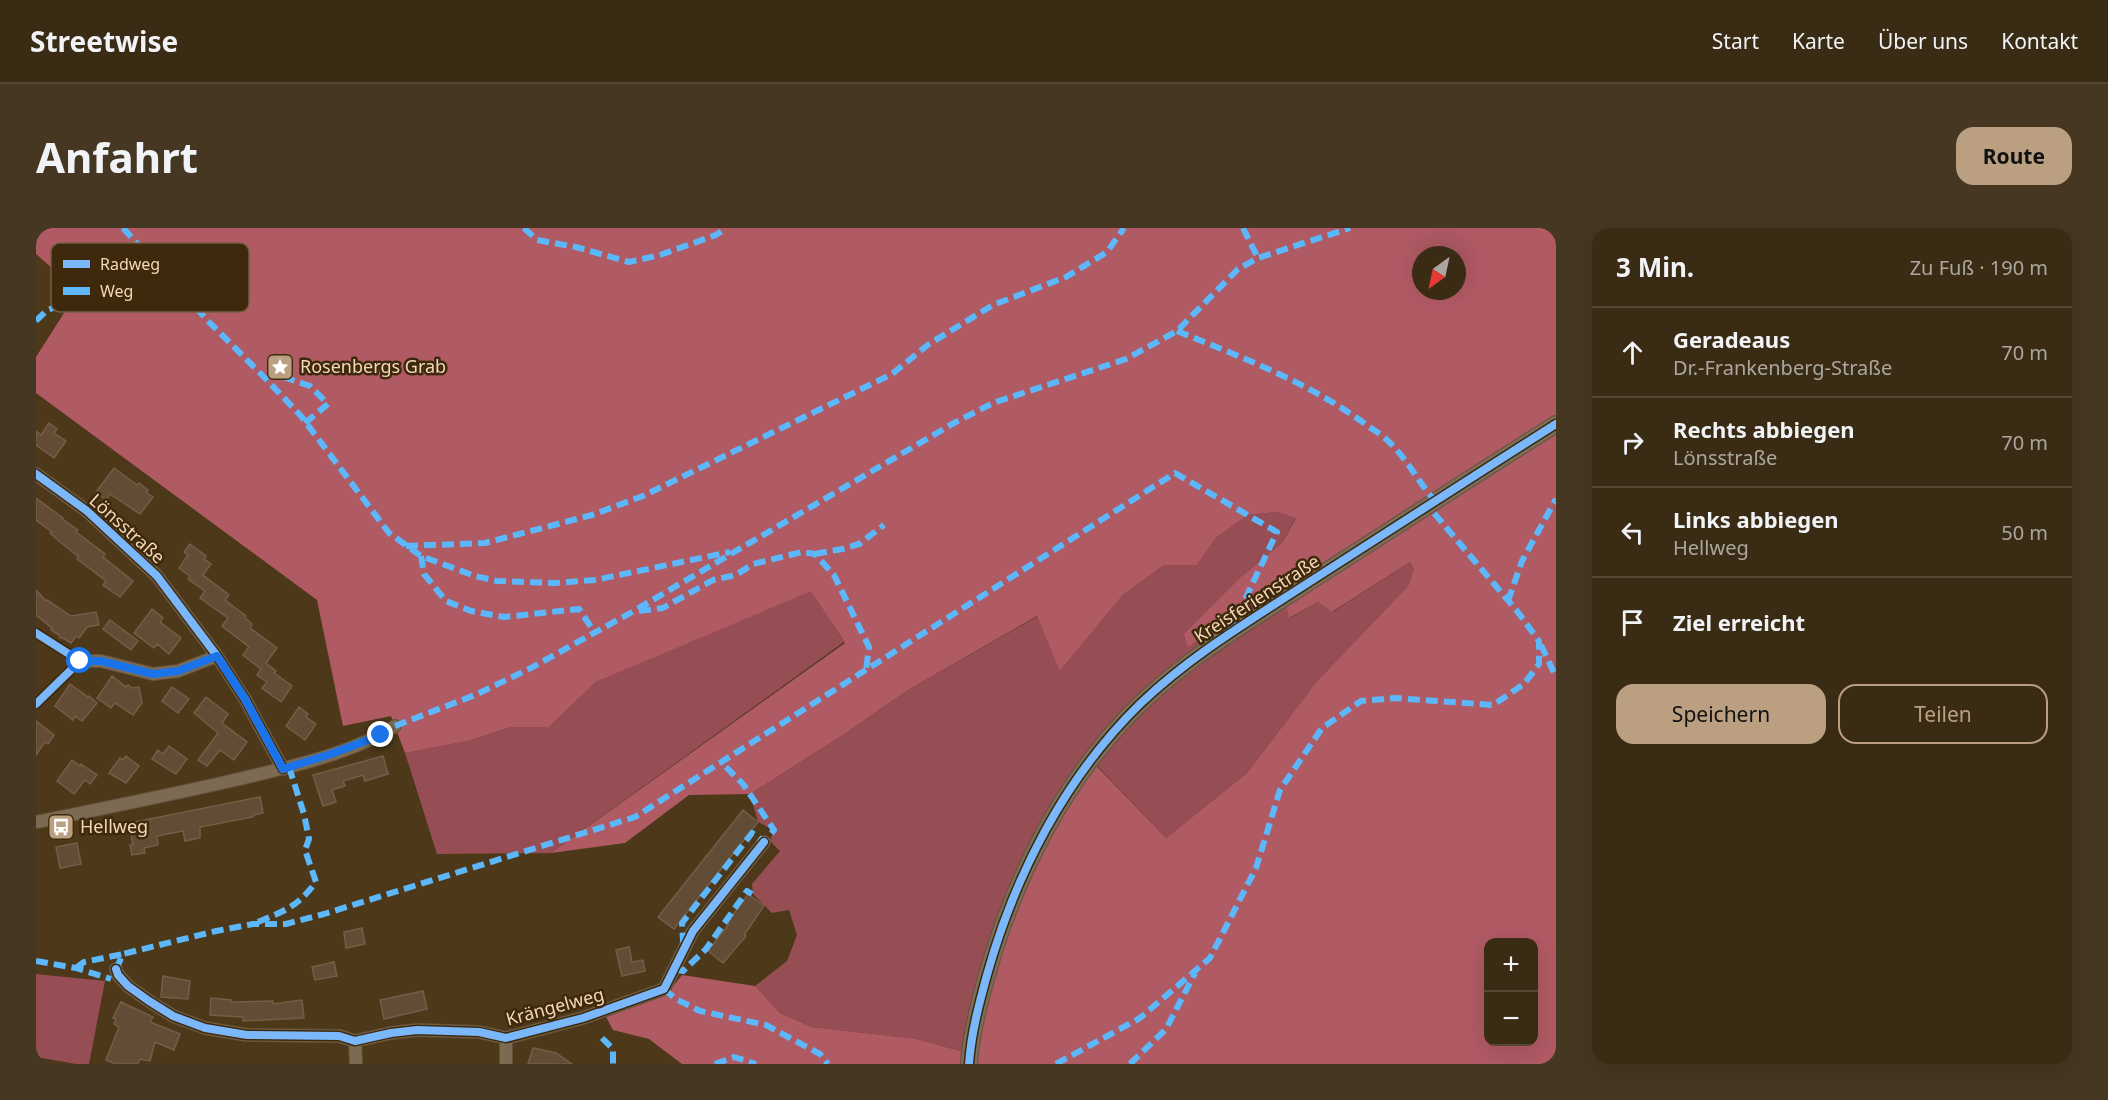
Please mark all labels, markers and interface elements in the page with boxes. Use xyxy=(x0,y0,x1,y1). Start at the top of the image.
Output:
text: Streetwise xyxy=(30,22,178,60)
text: Start xyxy=(1712,27,1759,55)
text: Karte xyxy=(1792,27,1845,55)
text: Über uns xyxy=(1878,27,1968,55)
text: Kontakt xyxy=(2001,27,2078,55)
button: Route xyxy=(1956,127,2072,185)
text: Anfahrt xyxy=(36,128,198,185)
legend xyxy=(51,243,249,312)
north arrow xyxy=(1412,246,1466,300)
text: 3 Min. xyxy=(1616,249,1694,285)
text: Radweg xyxy=(100,253,160,275)
text: Zu Fuß · 190 m xyxy=(1910,254,2048,281)
text: Weg xyxy=(100,280,133,302)
text: Geradeaus xyxy=(1673,324,1790,354)
icon: ahead xyxy=(1616,336,1649,369)
text: 70 m xyxy=(2001,339,2048,366)
place icon: Rosenbergs Grab xyxy=(265,352,295,382)
place label: Rosenbergs Grab xyxy=(300,354,446,378)
text: Dr.-Frankenberg-Straße xyxy=(1673,354,1892,381)
text: Rechts abbiegen xyxy=(1673,414,1855,444)
icon: right xyxy=(1616,426,1649,459)
text: 70 m xyxy=(2001,429,2048,456)
text: Lönsstraße xyxy=(1673,444,1777,471)
street label: Lönsstraße xyxy=(85,488,171,569)
text: Links abbiegen xyxy=(1673,504,1839,534)
icon: left xyxy=(1616,516,1649,549)
text: 50 m xyxy=(2001,519,2048,546)
text: Hellweg xyxy=(1673,534,1749,561)
street label: Kreisferienstraße xyxy=(1189,549,1324,648)
icon: arrive xyxy=(1616,606,1649,639)
text: Ziel erreicht xyxy=(1673,607,1805,637)
route start xyxy=(66,647,92,673)
button: Speichern xyxy=(1616,684,1826,744)
button: Teilen xyxy=(1838,684,2048,744)
route end xyxy=(367,721,393,747)
bus stop icon: Hellweg xyxy=(46,812,76,842)
place label: Hellweg xyxy=(80,814,148,838)
map controls xyxy=(1484,938,1538,1046)
button: + xyxy=(1484,938,1538,992)
street label: Krängelweg xyxy=(503,981,606,1031)
button: − xyxy=(1484,992,1538,1046)

